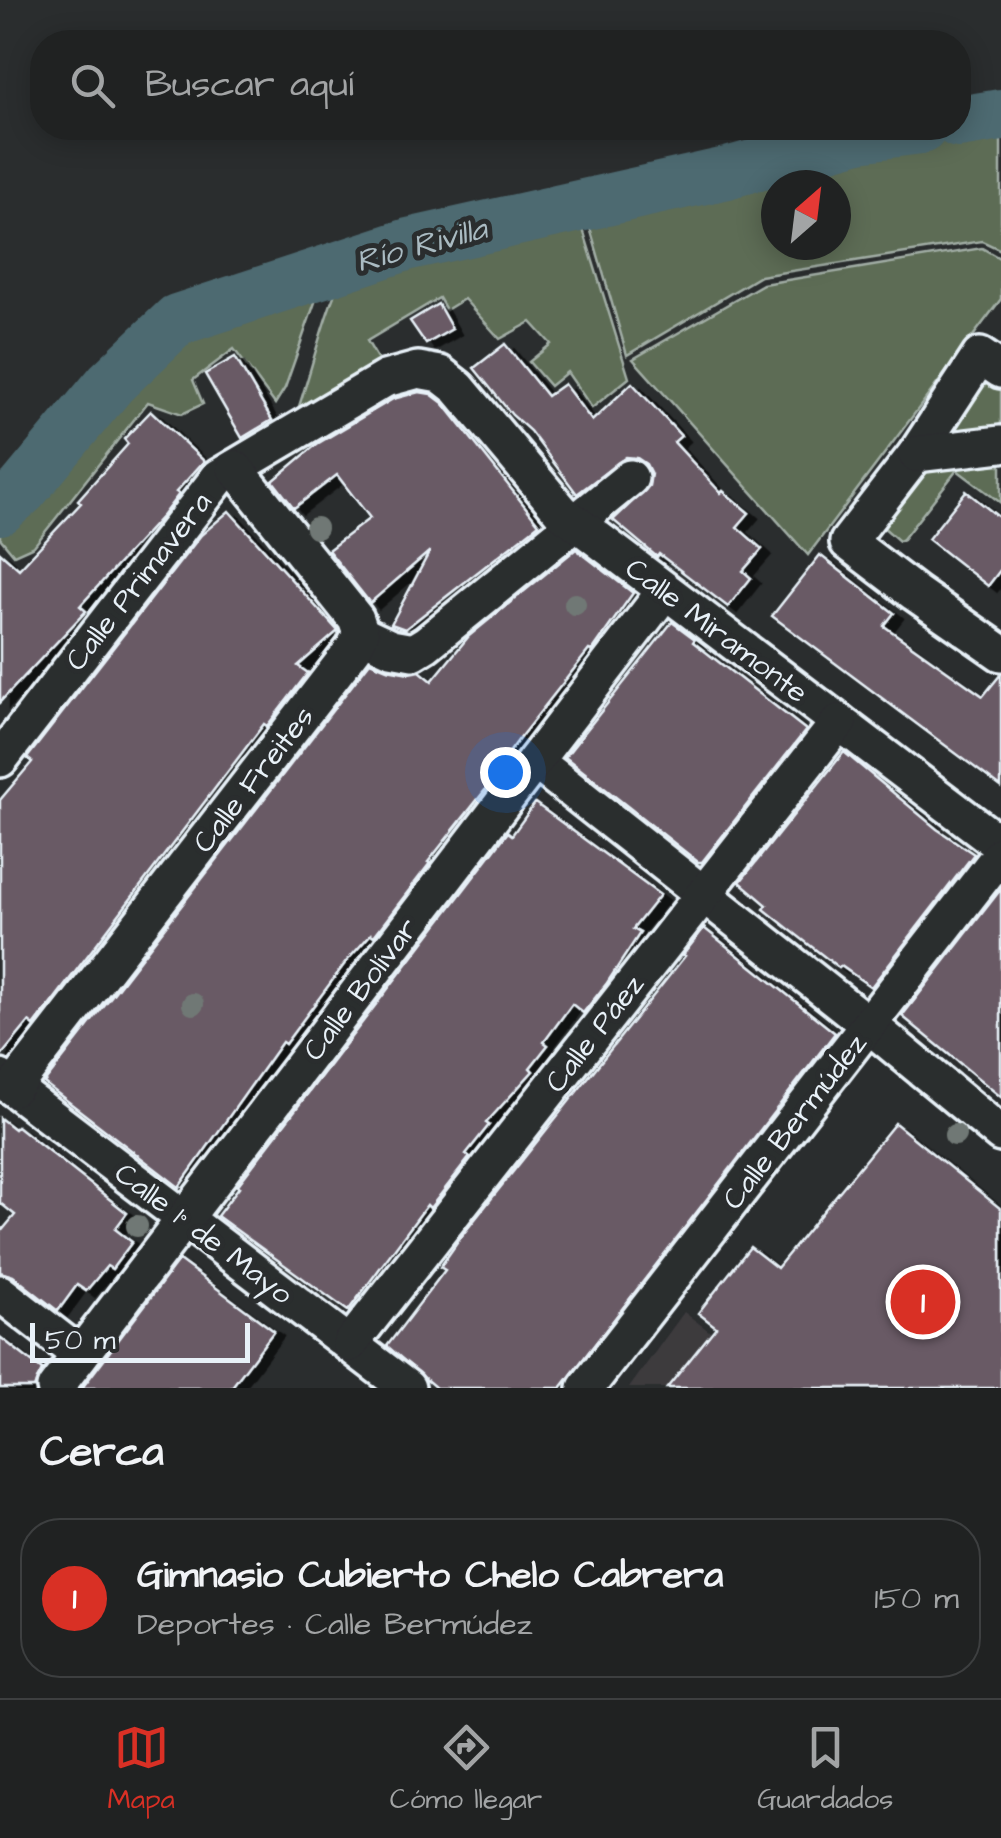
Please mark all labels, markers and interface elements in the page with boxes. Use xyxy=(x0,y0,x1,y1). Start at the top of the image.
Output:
search box xyxy=(30,30,971,140)
icon: search xyxy=(65,58,120,113)
text: Buscar aquí xyxy=(145,59,354,111)
north arrow xyxy=(761,170,851,260)
water label: Río Rivilla xyxy=(351,206,494,285)
street label: Calle Primavera xyxy=(56,483,222,680)
street label: Calle Miramonte xyxy=(616,548,816,713)
street label: Calle Freites xyxy=(183,697,324,862)
your location xyxy=(480,747,531,798)
street label: Calle Bolívar xyxy=(293,909,428,1070)
street label: Calle Páez xyxy=(535,966,654,1102)
street label: Calle Bermúdez xyxy=(713,1025,877,1219)
street label: Calle 1° de Mayo xyxy=(105,1153,301,1316)
pin: 1 xyxy=(890,1264,956,1340)
scale bar xyxy=(30,1318,250,1362)
text: 50 m xyxy=(45,1321,116,1360)
text: Cerca xyxy=(40,1424,164,1482)
text: Gimnasio Cubierto Chelo Cabrera xyxy=(137,1550,723,1602)
text: 1 xyxy=(72,1576,77,1621)
text: 150 m xyxy=(874,1576,959,1621)
text: Deportes · Calle Bermúdez xyxy=(137,1602,533,1647)
tab: Mapa xyxy=(108,1720,175,1819)
tab: Cómo llegar xyxy=(390,1720,542,1819)
tab: Guardados xyxy=(757,1720,893,1819)

